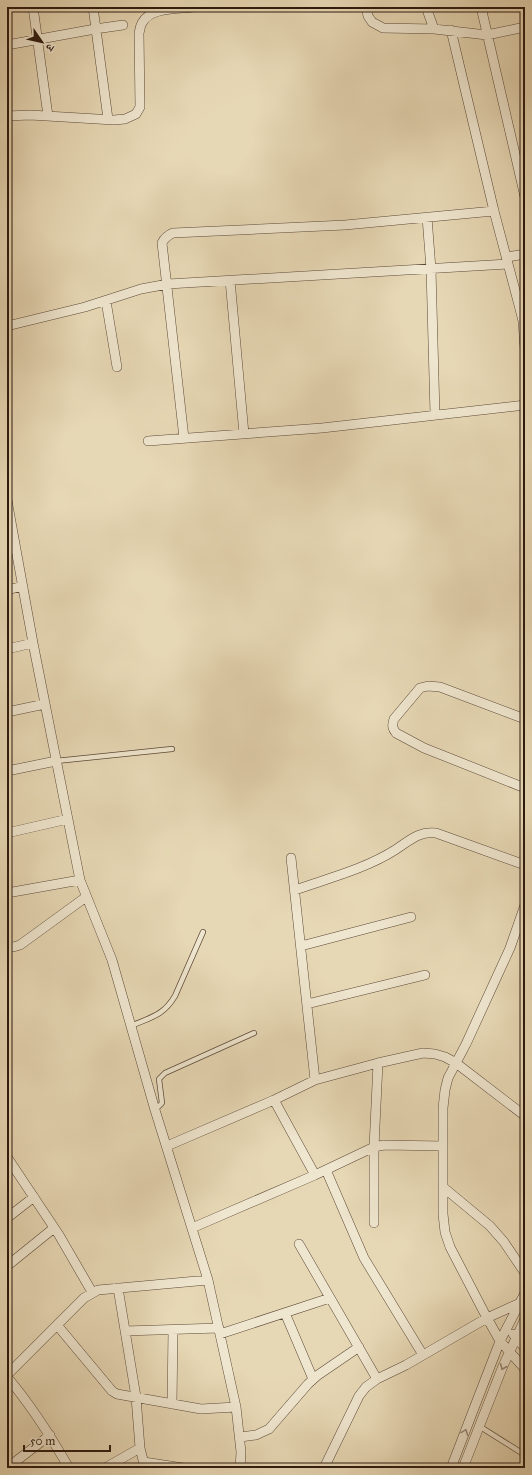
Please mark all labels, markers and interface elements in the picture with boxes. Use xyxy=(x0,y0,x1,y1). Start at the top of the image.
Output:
north arrow xyxy=(22,22,62,62)
text: उ xyxy=(42,41,57,54)
one-way arrow xyxy=(499,1363,507,1370)
scale bar xyxy=(24,1427,110,1453)
one-way arrow xyxy=(460,1428,468,1435)
text: 50 m xyxy=(30,1434,55,1448)

